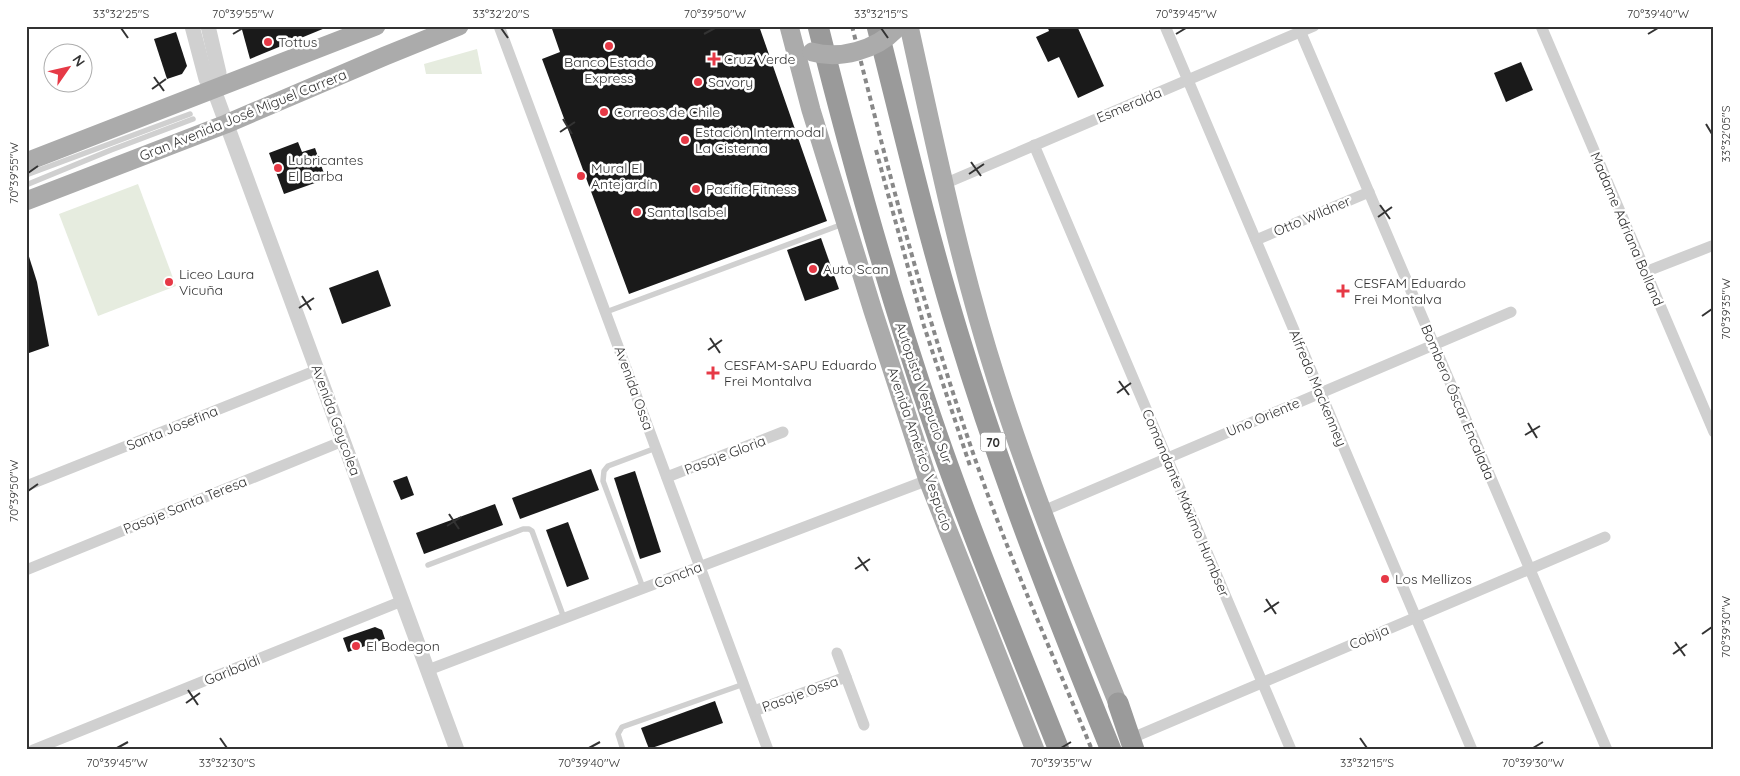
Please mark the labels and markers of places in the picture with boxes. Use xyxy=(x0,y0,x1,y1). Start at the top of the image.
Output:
place label: Tottus xyxy=(278,33,317,51)
marker: Tottus xyxy=(262,36,274,48)
marker: Banco Estado Express xyxy=(603,40,615,52)
place label: Cruz Verde xyxy=(724,50,795,68)
place label: Banco Estado Express xyxy=(564,53,654,87)
marker: Cruz Verde xyxy=(708,53,720,65)
place label: Savory xyxy=(708,73,753,91)
marker: Savory xyxy=(692,76,704,88)
place label: Correos de Chile xyxy=(614,103,720,121)
marker: Correos de Chile xyxy=(598,106,610,118)
place label: Estación Intermodal La Cisterna xyxy=(695,123,824,157)
marker: Estación Intermodal La Cisterna xyxy=(679,134,691,146)
place label: Lubricantes El Barba xyxy=(288,151,363,185)
place label: Mural El Antejardín xyxy=(591,159,658,193)
marker: Lubricantes El Barba xyxy=(272,162,284,174)
marker: Mural El Antejardín xyxy=(575,170,587,182)
place label: Pacific Fitness xyxy=(706,180,797,198)
marker: Pacific Fitness xyxy=(690,183,702,195)
place label: Santa Isabel xyxy=(647,203,727,221)
marker: Santa Isabel xyxy=(631,206,643,218)
place label: Auto Scan xyxy=(823,260,889,278)
marker: Auto Scan xyxy=(807,263,819,275)
place label: Liceo Laura Vicuña xyxy=(179,265,254,299)
place label: CESFAM Eduardo Frei Montalva xyxy=(1354,274,1466,308)
marker: Liceo Laura Vicuña xyxy=(163,276,175,288)
marker: CESFAM Eduardo Frei Montalva xyxy=(1336,284,1350,298)
place label: CESFAM-SAPU Eduardo Frei Montalva xyxy=(724,356,877,390)
marker: CESFAM-SAPU Eduardo Frei Montalva xyxy=(706,366,720,380)
place label: Los Mellizos xyxy=(1395,570,1472,588)
marker: Los Mellizos xyxy=(1379,573,1391,585)
place label: El Bodegon xyxy=(366,637,440,655)
marker: El Bodegon xyxy=(350,640,362,652)

